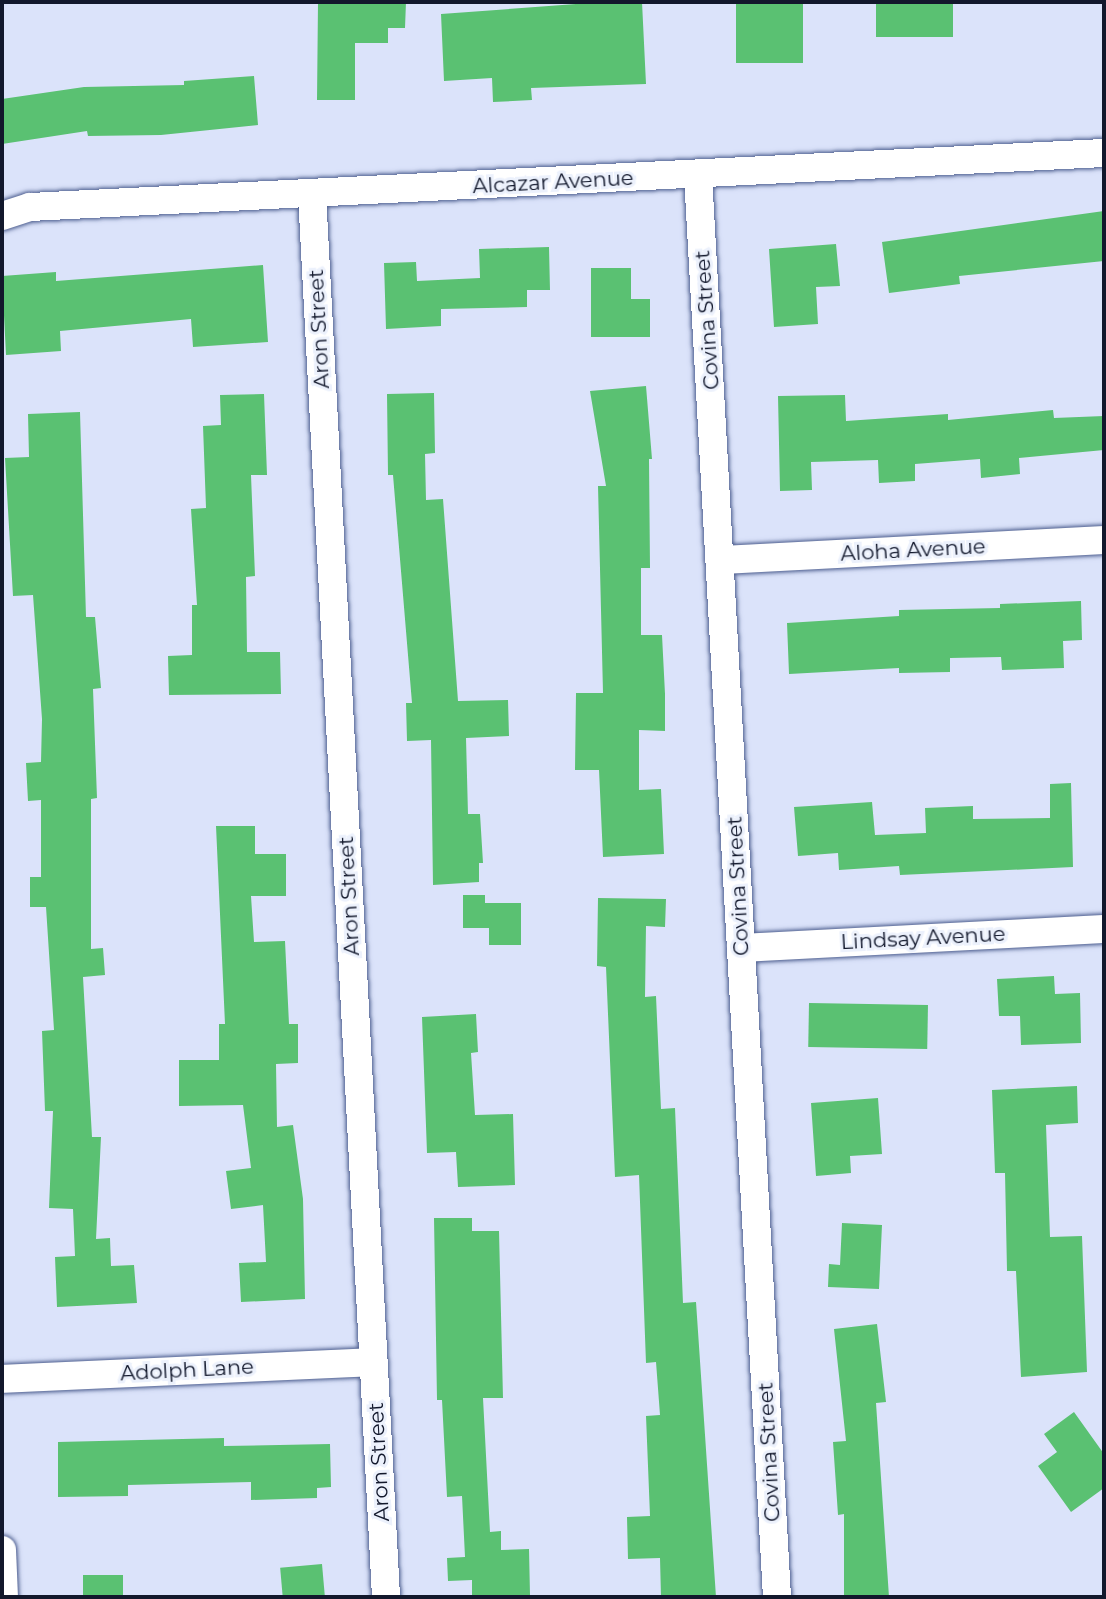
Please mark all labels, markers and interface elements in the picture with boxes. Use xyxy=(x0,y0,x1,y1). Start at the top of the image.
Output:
street label: Alcazar Avenue xyxy=(472,165,634,199)
street label: Covina Street xyxy=(690,249,724,391)
street label: Aron Street xyxy=(303,269,335,389)
street label: Aloha Avenue xyxy=(840,534,986,566)
street label: Covina Street xyxy=(722,816,754,956)
street label: Aron Street xyxy=(333,836,365,956)
street label: Lindsay Avenue xyxy=(840,921,1006,955)
street label: Adolph Lane xyxy=(120,1354,254,1386)
street label: Covina Street xyxy=(753,1382,785,1522)
street label: Aron Street xyxy=(363,1402,395,1522)

